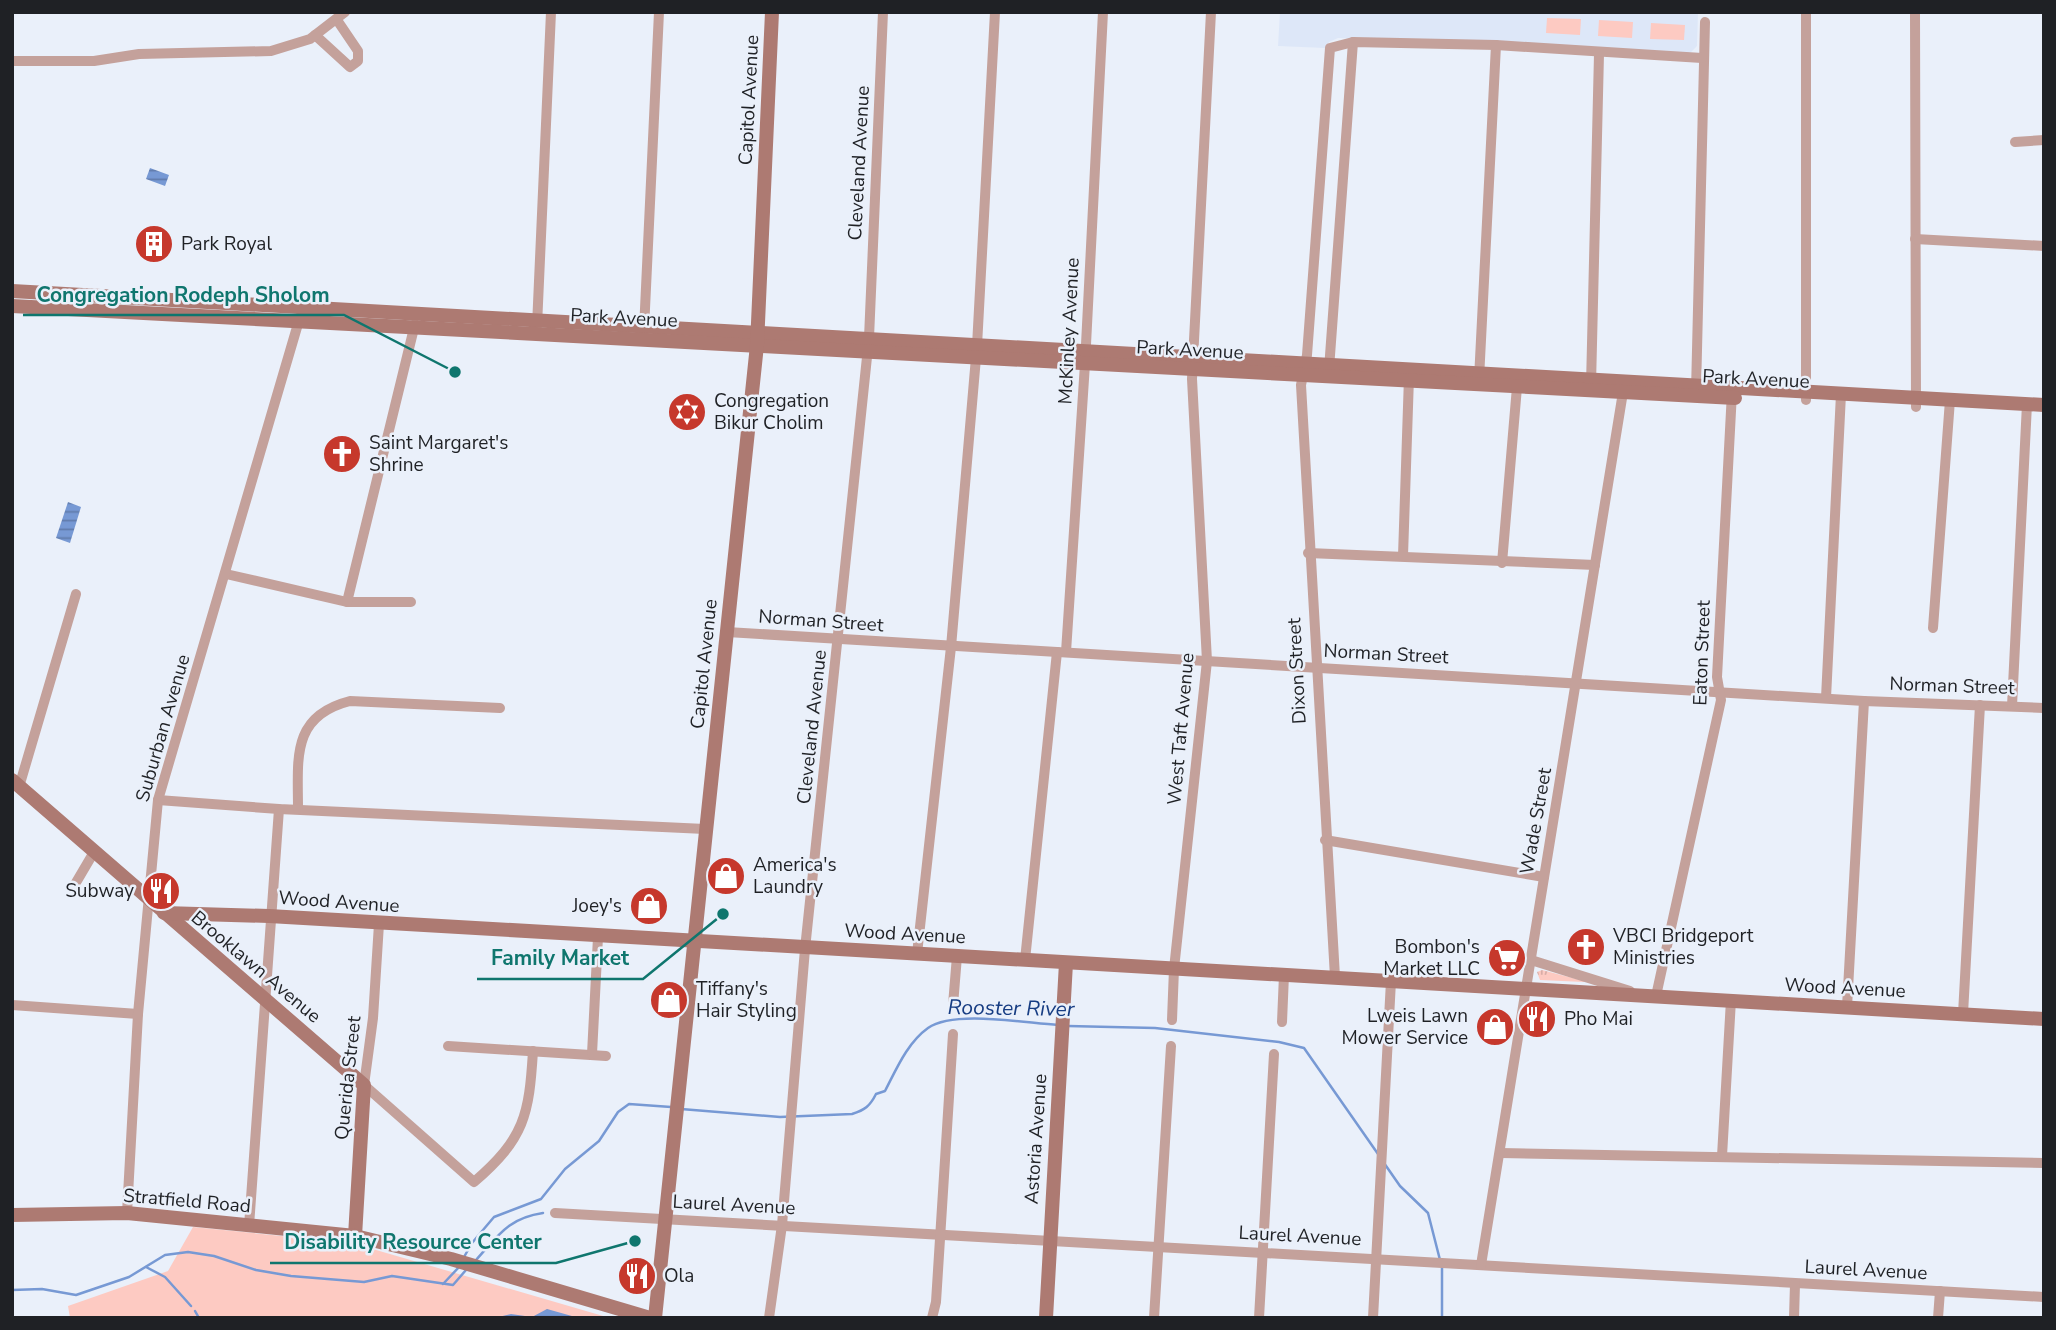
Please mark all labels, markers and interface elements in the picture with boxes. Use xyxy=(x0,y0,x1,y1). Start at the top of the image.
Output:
street label: Capitol Avenue xyxy=(733,34,765,166)
street label: Cleveland Avenue xyxy=(842,85,876,241)
building icon: Park Royal xyxy=(133,223,175,265)
place label: Park Royal xyxy=(181,231,272,257)
street label: McKinley Avenue xyxy=(1052,257,1086,405)
callout: Congregation Rodeph Sholom xyxy=(23,273,344,315)
text: Congregation Rodeph Sholom xyxy=(36,281,330,309)
street label: Park Avenue xyxy=(570,302,678,334)
street label: Park Avenue xyxy=(1136,334,1244,366)
street label: Park Avenue xyxy=(1702,363,1810,395)
place label: Congregation Bikur Cholim xyxy=(714,388,829,436)
synagogue icon: Congregation Bikur Cholim xyxy=(666,391,708,433)
place label: Saint Margaret's Shrine xyxy=(369,430,508,478)
church icon: Saint Margaret's Shrine xyxy=(321,433,363,475)
street label: Capitol Avenue xyxy=(684,598,724,730)
street label: Eaton Street xyxy=(1687,599,1717,706)
street label: Norman Street xyxy=(758,604,885,638)
street label: Dixon Street xyxy=(1281,617,1313,725)
street label: Norman Street xyxy=(1323,638,1450,670)
street label: Cleveland Avenue xyxy=(791,648,833,806)
street label: Suburban Avenue xyxy=(130,651,196,805)
street label: West Taft Avenue xyxy=(1161,652,1201,806)
street label: Norman Street xyxy=(1889,671,2015,701)
street label: Wade Street xyxy=(1514,765,1558,876)
place label: America's Laundry xyxy=(753,852,837,900)
shop icon: America's Laundry xyxy=(705,855,747,897)
restaurant icon: Subway xyxy=(140,870,182,912)
place label: Subway xyxy=(65,878,134,904)
street label: Wood Avenue xyxy=(277,885,401,919)
shop icon: Joey's xyxy=(628,885,670,927)
place label: Joey's xyxy=(571,893,622,919)
street label: Brooklawn Avenue xyxy=(186,905,326,1029)
street label: Wood Avenue xyxy=(844,918,966,950)
place label: VBCI Bridgeport Ministries xyxy=(1612,923,1754,971)
church icon: VBCI Bridgeport Ministries xyxy=(1565,926,1607,968)
place label: Bombon's Market LLC xyxy=(1383,934,1480,982)
callout: Family Market xyxy=(477,937,643,979)
supermarket icon: Bombon's Market LLC xyxy=(1486,937,1528,979)
text: Family Market xyxy=(491,944,630,972)
street label: Wood Avenue xyxy=(1784,972,1906,1004)
place label: Tiffany's Hair Styling xyxy=(696,976,797,1024)
shop icon: Tiffany's Hair Styling xyxy=(648,979,690,1021)
water label: Rooster River xyxy=(947,993,1075,1023)
restaurant icon: Pho Mai xyxy=(1516,998,1558,1040)
place label: Lweis Lawn Mower Service xyxy=(1342,1003,1468,1051)
shop icon: Lweis Lawn Mower Service xyxy=(1474,1006,1516,1048)
place label: Pho Mai xyxy=(1564,1006,1633,1032)
street label: Querida Street xyxy=(329,1014,367,1141)
street label: Astoria Avenue xyxy=(1018,1073,1054,1205)
street label: Stratfield Road xyxy=(122,1182,252,1220)
street label: Laurel Avenue xyxy=(672,1189,796,1221)
street label: Laurel Avenue xyxy=(1238,1220,1362,1252)
callout: Disability Resource Center xyxy=(270,1221,556,1263)
text: Disability Resource Center xyxy=(284,1228,543,1256)
street label: Laurel Avenue xyxy=(1804,1254,1928,1286)
restaurant icon: Ola xyxy=(616,1255,658,1297)
place label: Ola xyxy=(664,1263,694,1289)

